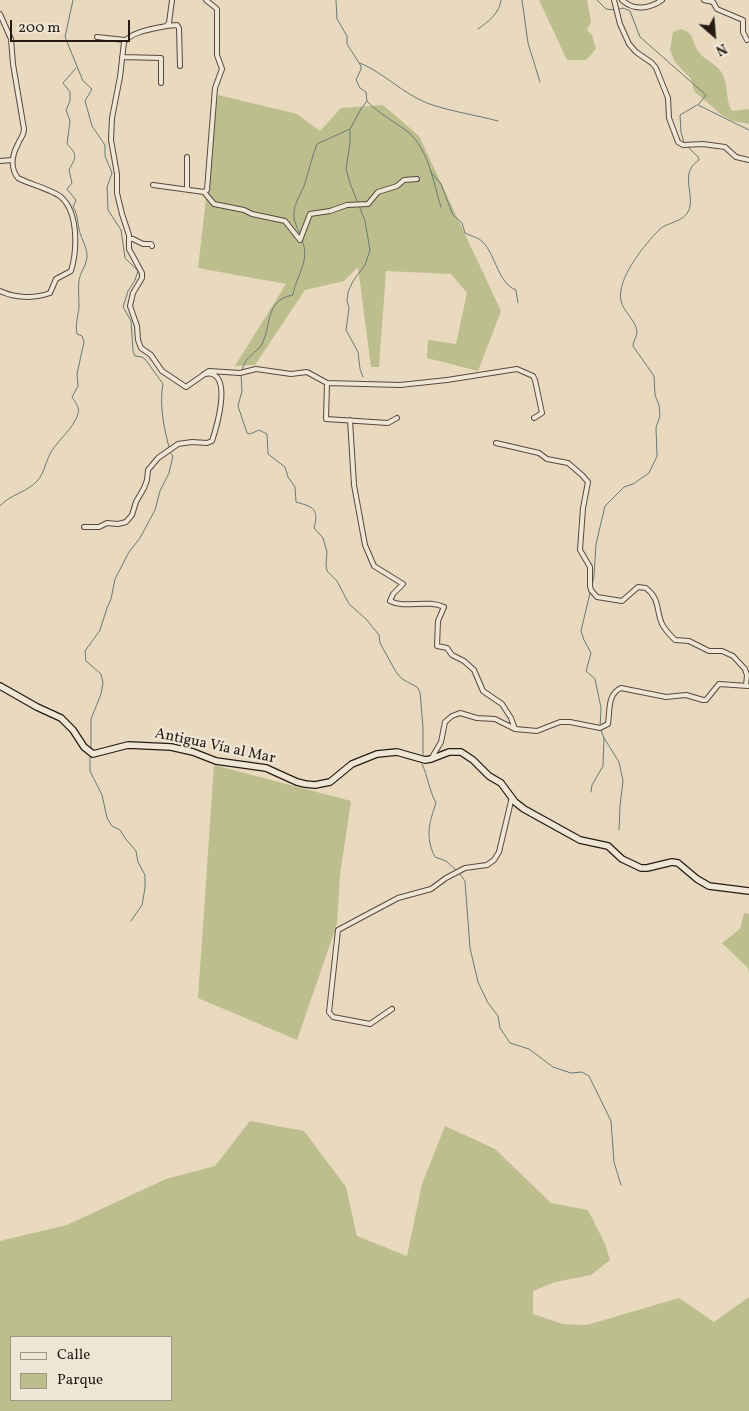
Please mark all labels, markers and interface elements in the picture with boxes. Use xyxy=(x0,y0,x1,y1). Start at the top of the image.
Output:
scale bar xyxy=(12,10,132,42)
north arrow xyxy=(689,10,739,60)
text: 200 m xyxy=(18,18,61,39)
text: N xyxy=(712,38,730,60)
street label: Antigua Vía al Mar xyxy=(153,725,277,769)
legend xyxy=(10,1336,172,1401)
text: Calle xyxy=(57,1345,90,1366)
text: Parque xyxy=(57,1370,103,1391)

